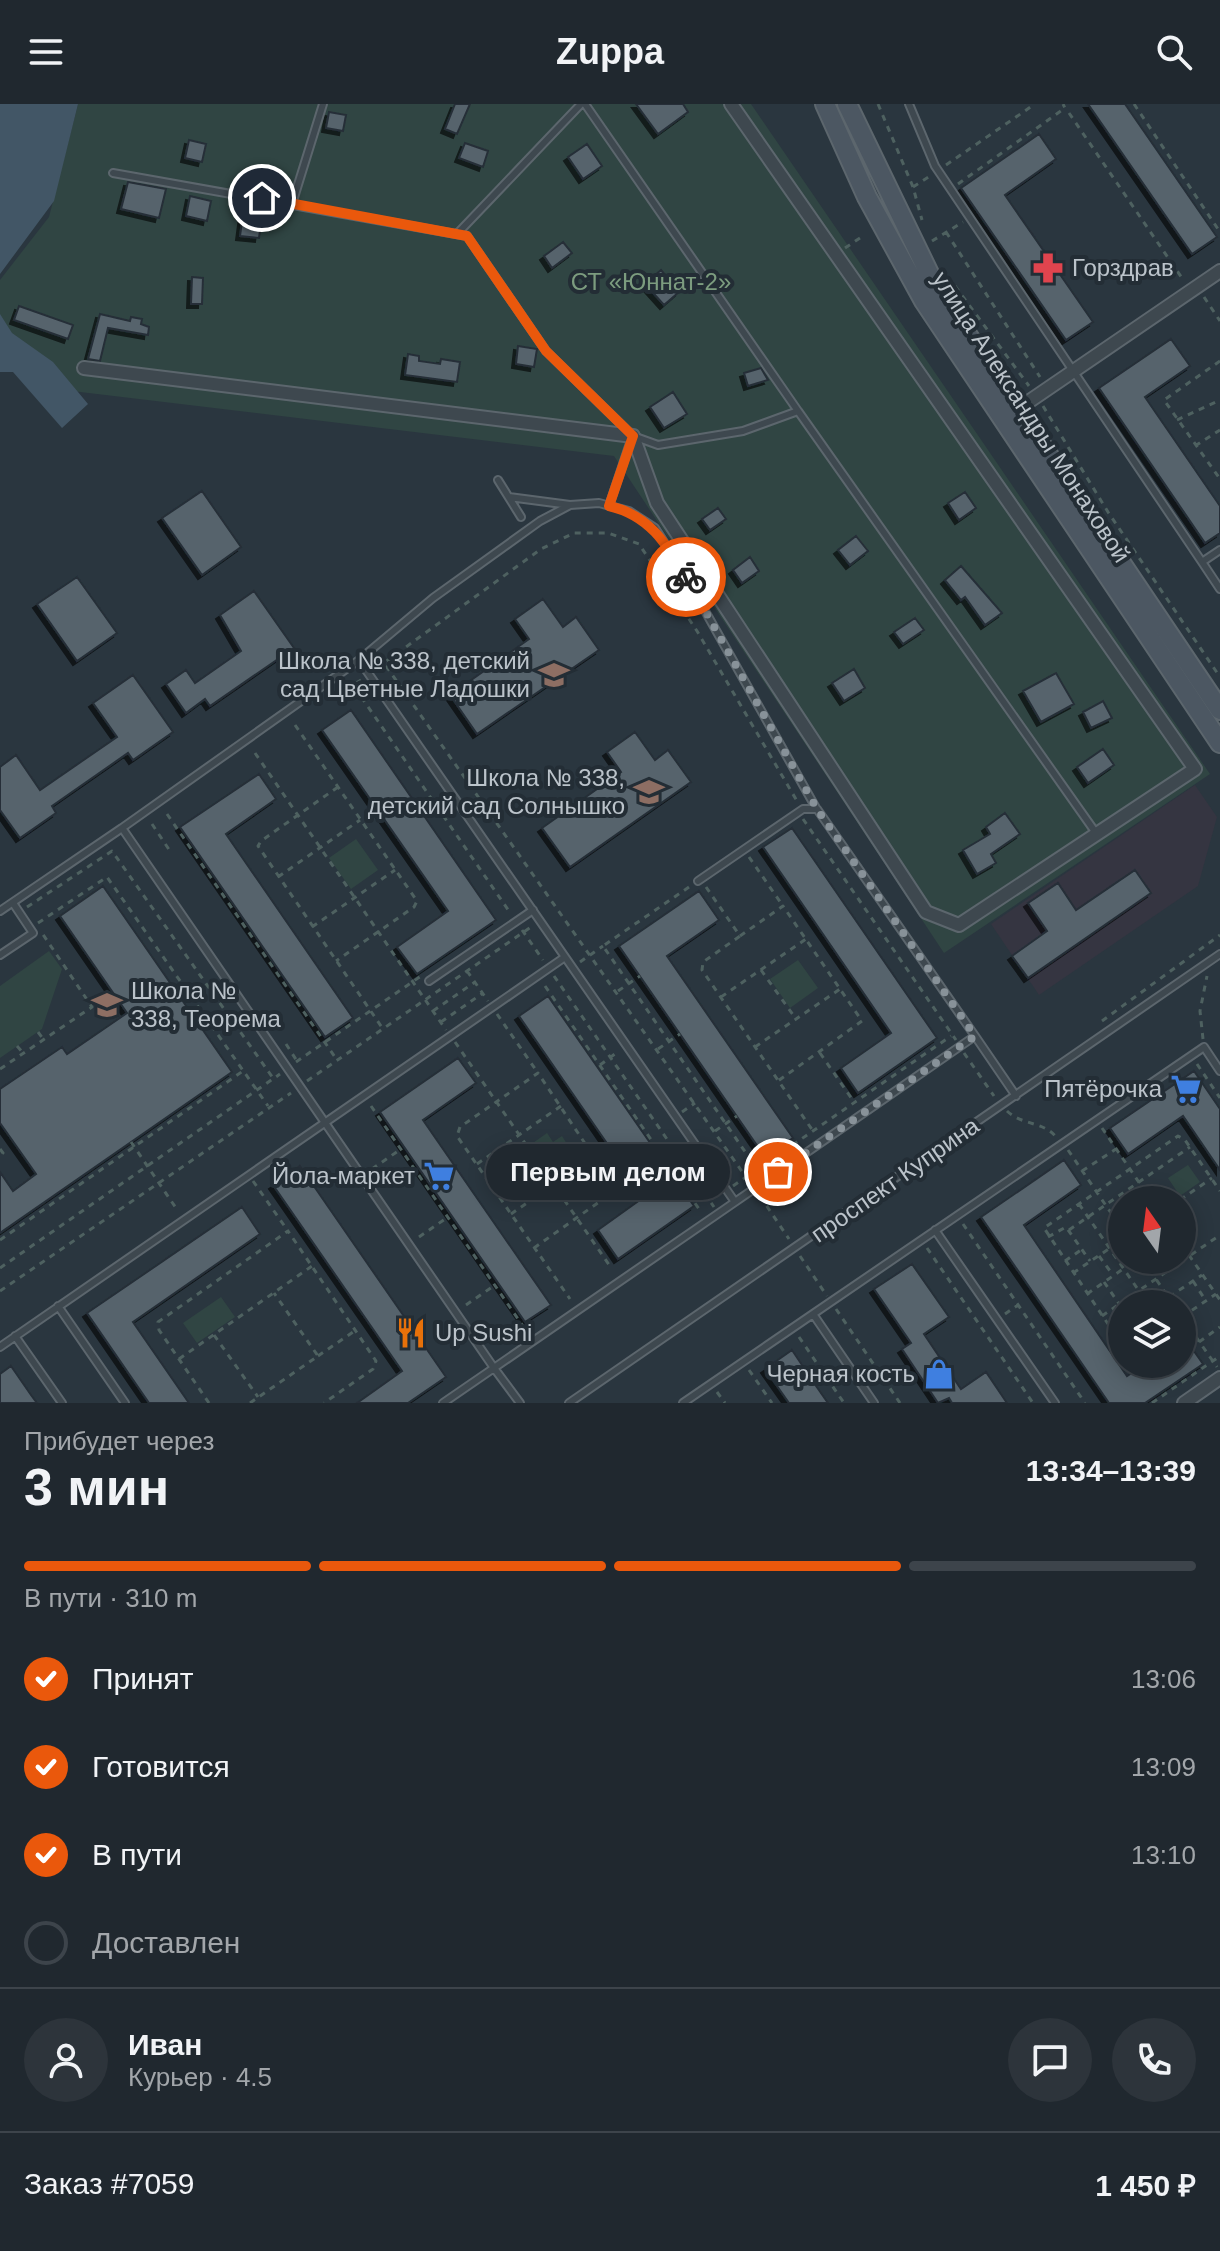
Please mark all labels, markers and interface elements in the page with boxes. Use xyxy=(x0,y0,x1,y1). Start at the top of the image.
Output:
icon: menu xyxy=(24,30,68,74)
icon: search xyxy=(1152,30,1196,74)
text: Zuppa xyxy=(556,31,664,72)
pin xyxy=(228,164,296,232)
icon: home xyxy=(240,176,284,220)
pharmacy icon: Горздрав xyxy=(1031,251,1065,285)
place label: Горздрав xyxy=(1072,254,1174,281)
street label: улица Александры Монаховой xyxy=(927,266,1136,567)
park label: СТ «Юннат-2» xyxy=(571,268,731,295)
courier xyxy=(646,537,726,617)
icon: bike xyxy=(664,555,708,599)
place label: Школа № 338, детский сад Цветные Ладошки xyxy=(278,647,530,702)
school or university icon: Школа № 338, детский сад Цветные Ладошки xyxy=(537,658,571,692)
place label: Школа № 338, детский сад Солнышко xyxy=(368,764,625,819)
school or university icon: Школа № 338, детский сад Солнышко xyxy=(632,775,666,809)
place label: Школа № 338, Теорема xyxy=(131,977,282,1032)
school or university icon: Школа № 338, Теорема xyxy=(90,988,124,1022)
supermarket icon: Пятёрочка xyxy=(1169,1072,1203,1106)
place label: Пятёрочка xyxy=(1044,1075,1163,1102)
street label: проспект Куприна xyxy=(806,1111,984,1248)
pin xyxy=(744,1138,812,1206)
callout: Первым делом xyxy=(486,1144,730,1200)
icon: bag xyxy=(756,1150,800,1194)
text: Первым делом xyxy=(510,1157,706,1187)
supermarket icon: Йола-маркет xyxy=(422,1159,456,1193)
place label: Йола-маркет xyxy=(272,1162,415,1189)
north arrow xyxy=(1108,1186,1196,1274)
map controls xyxy=(1108,1186,1196,1378)
button: layers xyxy=(1108,1290,1196,1378)
restaurant icon: Up Sushi xyxy=(394,1316,428,1350)
place label: Up Sushi xyxy=(435,1319,532,1346)
shop icon: Черная кость xyxy=(922,1357,956,1391)
place label: Черная кость xyxy=(766,1360,915,1387)
text: Прибудет через xyxy=(24,1426,214,1456)
text: 13:34–13:39 xyxy=(1026,1454,1196,1487)
text: 3 мин xyxy=(24,1458,169,1516)
text: В пути · 310 m xyxy=(24,1583,197,1613)
icon: check xyxy=(24,1657,68,1701)
text: Принят xyxy=(92,1662,194,1695)
text: 13:06 xyxy=(1131,1664,1196,1694)
icon: check xyxy=(24,1745,68,1789)
text: Готовится xyxy=(92,1750,230,1783)
text: 13:09 xyxy=(1131,1752,1196,1782)
icon: check xyxy=(24,1833,68,1877)
text: В пути xyxy=(92,1838,182,1871)
text: 13:10 xyxy=(1131,1840,1196,1870)
text: Доставлен xyxy=(92,1926,240,1959)
button: person xyxy=(24,2018,108,2102)
button: chat xyxy=(1008,2018,1092,2102)
button: phone xyxy=(1112,2018,1196,2102)
text: Иван xyxy=(128,2028,202,2061)
text: Курьер · 4.5 xyxy=(128,2062,272,2092)
text: Заказ #7059 xyxy=(24,2167,194,2200)
text: 1 450 ₽ xyxy=(1095,2169,1196,2202)

